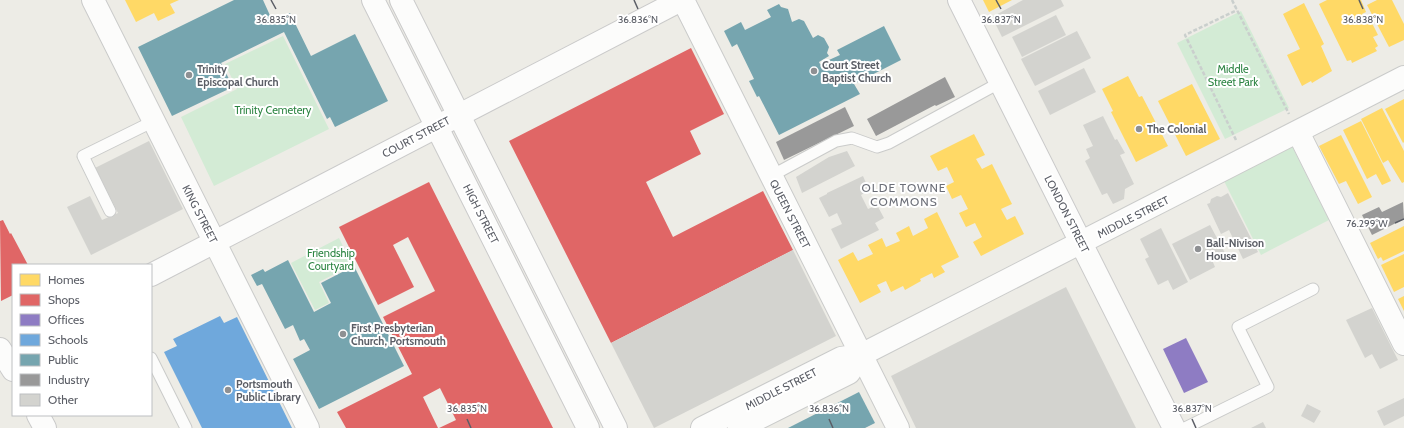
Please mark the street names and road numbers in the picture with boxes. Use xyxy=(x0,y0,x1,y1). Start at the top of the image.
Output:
street label: COURT STREET xyxy=(380,113,452,161)
street label: LONDON STREET xyxy=(1041,173,1093,255)
street label: QUEEN STREET xyxy=(767,177,814,251)
street label: KING STREET xyxy=(179,182,221,246)
street label: HIGH STREET xyxy=(460,182,502,246)
street label: MIDDLE STREET xyxy=(1095,193,1171,241)
street label: MIDDLE STREET xyxy=(743,365,819,413)

